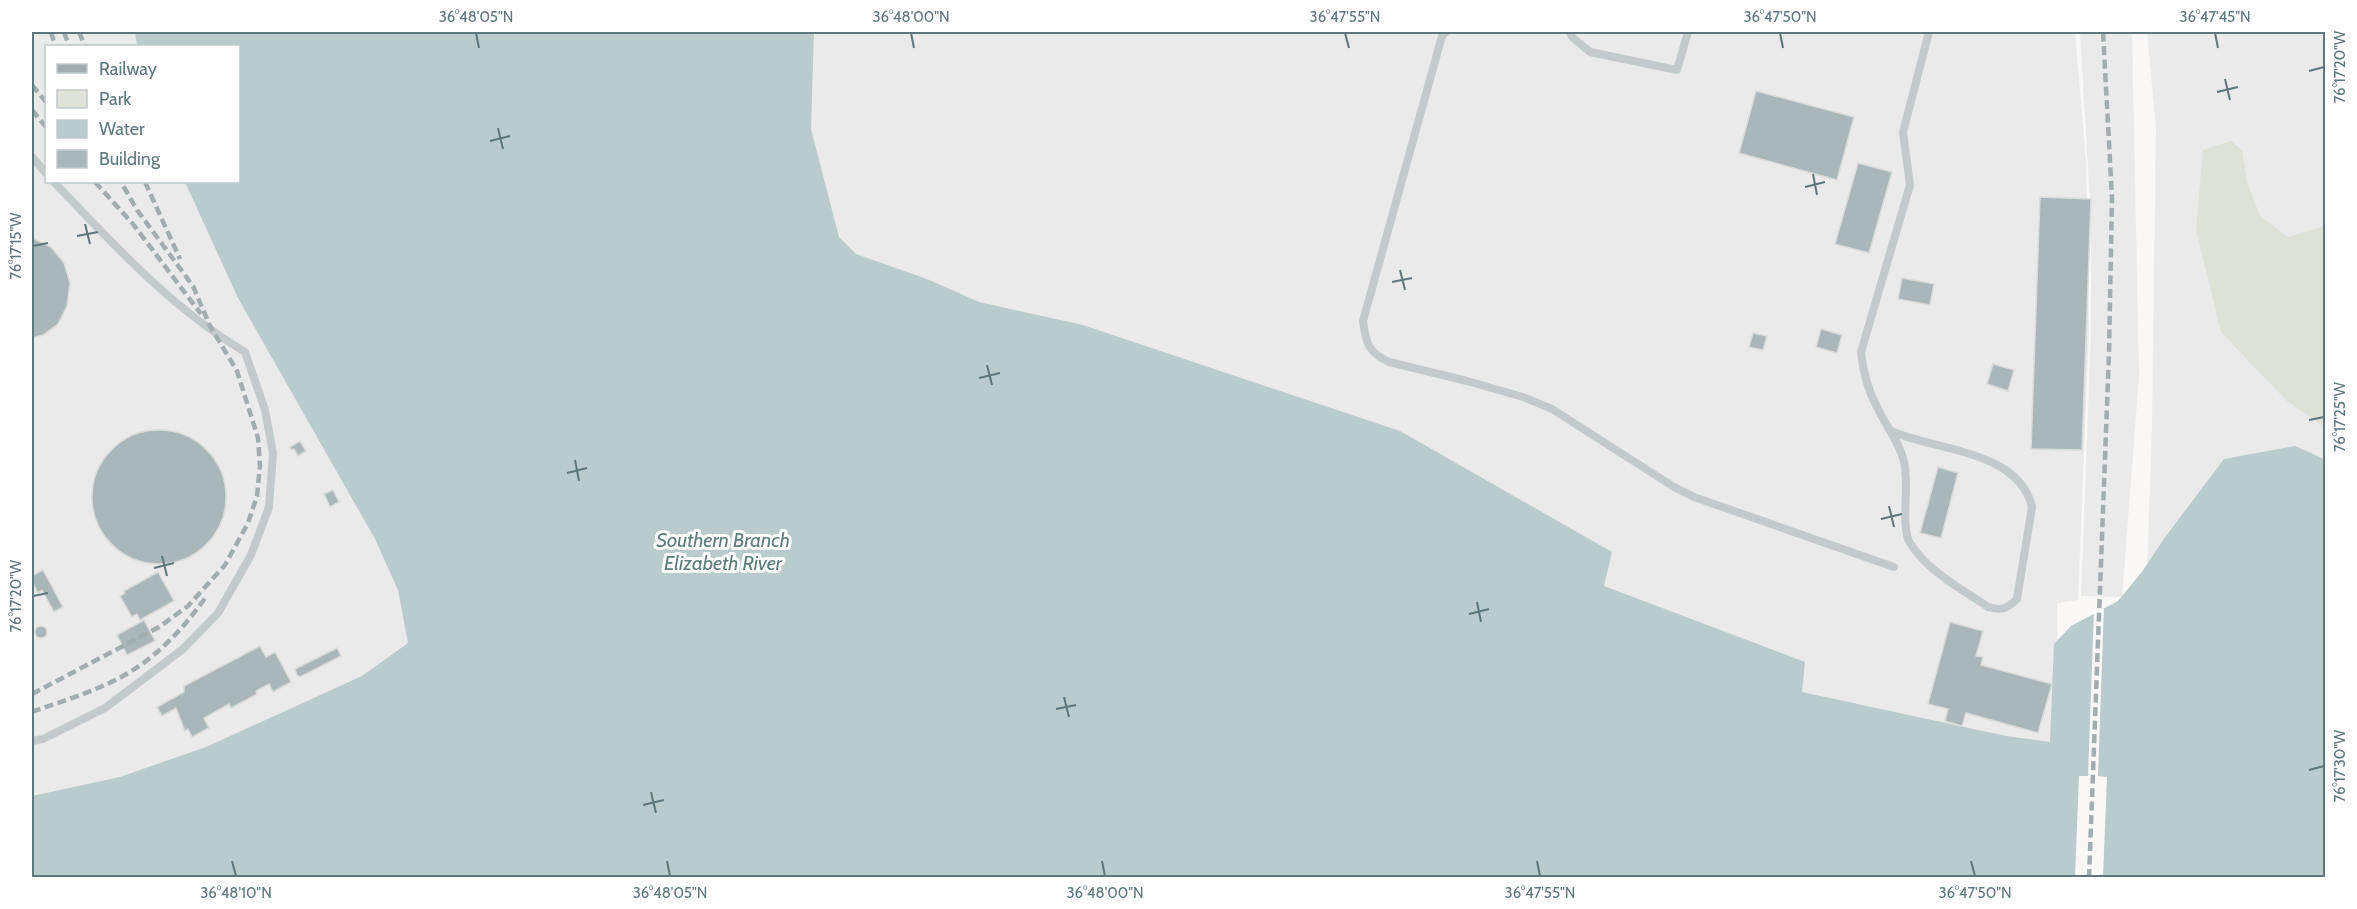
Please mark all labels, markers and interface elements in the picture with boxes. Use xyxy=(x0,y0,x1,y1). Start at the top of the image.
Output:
text: 36°48'05"N xyxy=(439,8,513,26)
text: 36°48'00"N xyxy=(872,8,950,26)
text: 36°47'55"N xyxy=(1310,8,1380,26)
text: 36°47'50"N xyxy=(1743,8,1817,26)
text: 36°47'45"N xyxy=(2179,8,2251,26)
text: 76°17'20"W xyxy=(2331,30,2349,103)
legend xyxy=(45,45,240,183)
text: Railway xyxy=(99,58,157,80)
text: Park xyxy=(99,88,132,110)
text: Water xyxy=(99,118,145,140)
text: Building xyxy=(99,148,161,170)
text: 76°17'15"W xyxy=(7,212,25,279)
text: 76°17'25"W xyxy=(2331,381,2349,452)
water label: Southern Branch Elizabeth River xyxy=(656,528,790,575)
text: 76°17'20"W xyxy=(7,559,25,632)
text: 76°17'30"W xyxy=(2331,729,2349,802)
text: 36°48'10"N xyxy=(200,884,272,902)
text: 36°48'05"N xyxy=(633,884,707,902)
text: 36°48'00"N xyxy=(1066,884,1144,902)
text: 36°47'55"N xyxy=(1505,884,1575,902)
text: 36°47'50"N xyxy=(1938,884,2012,902)

